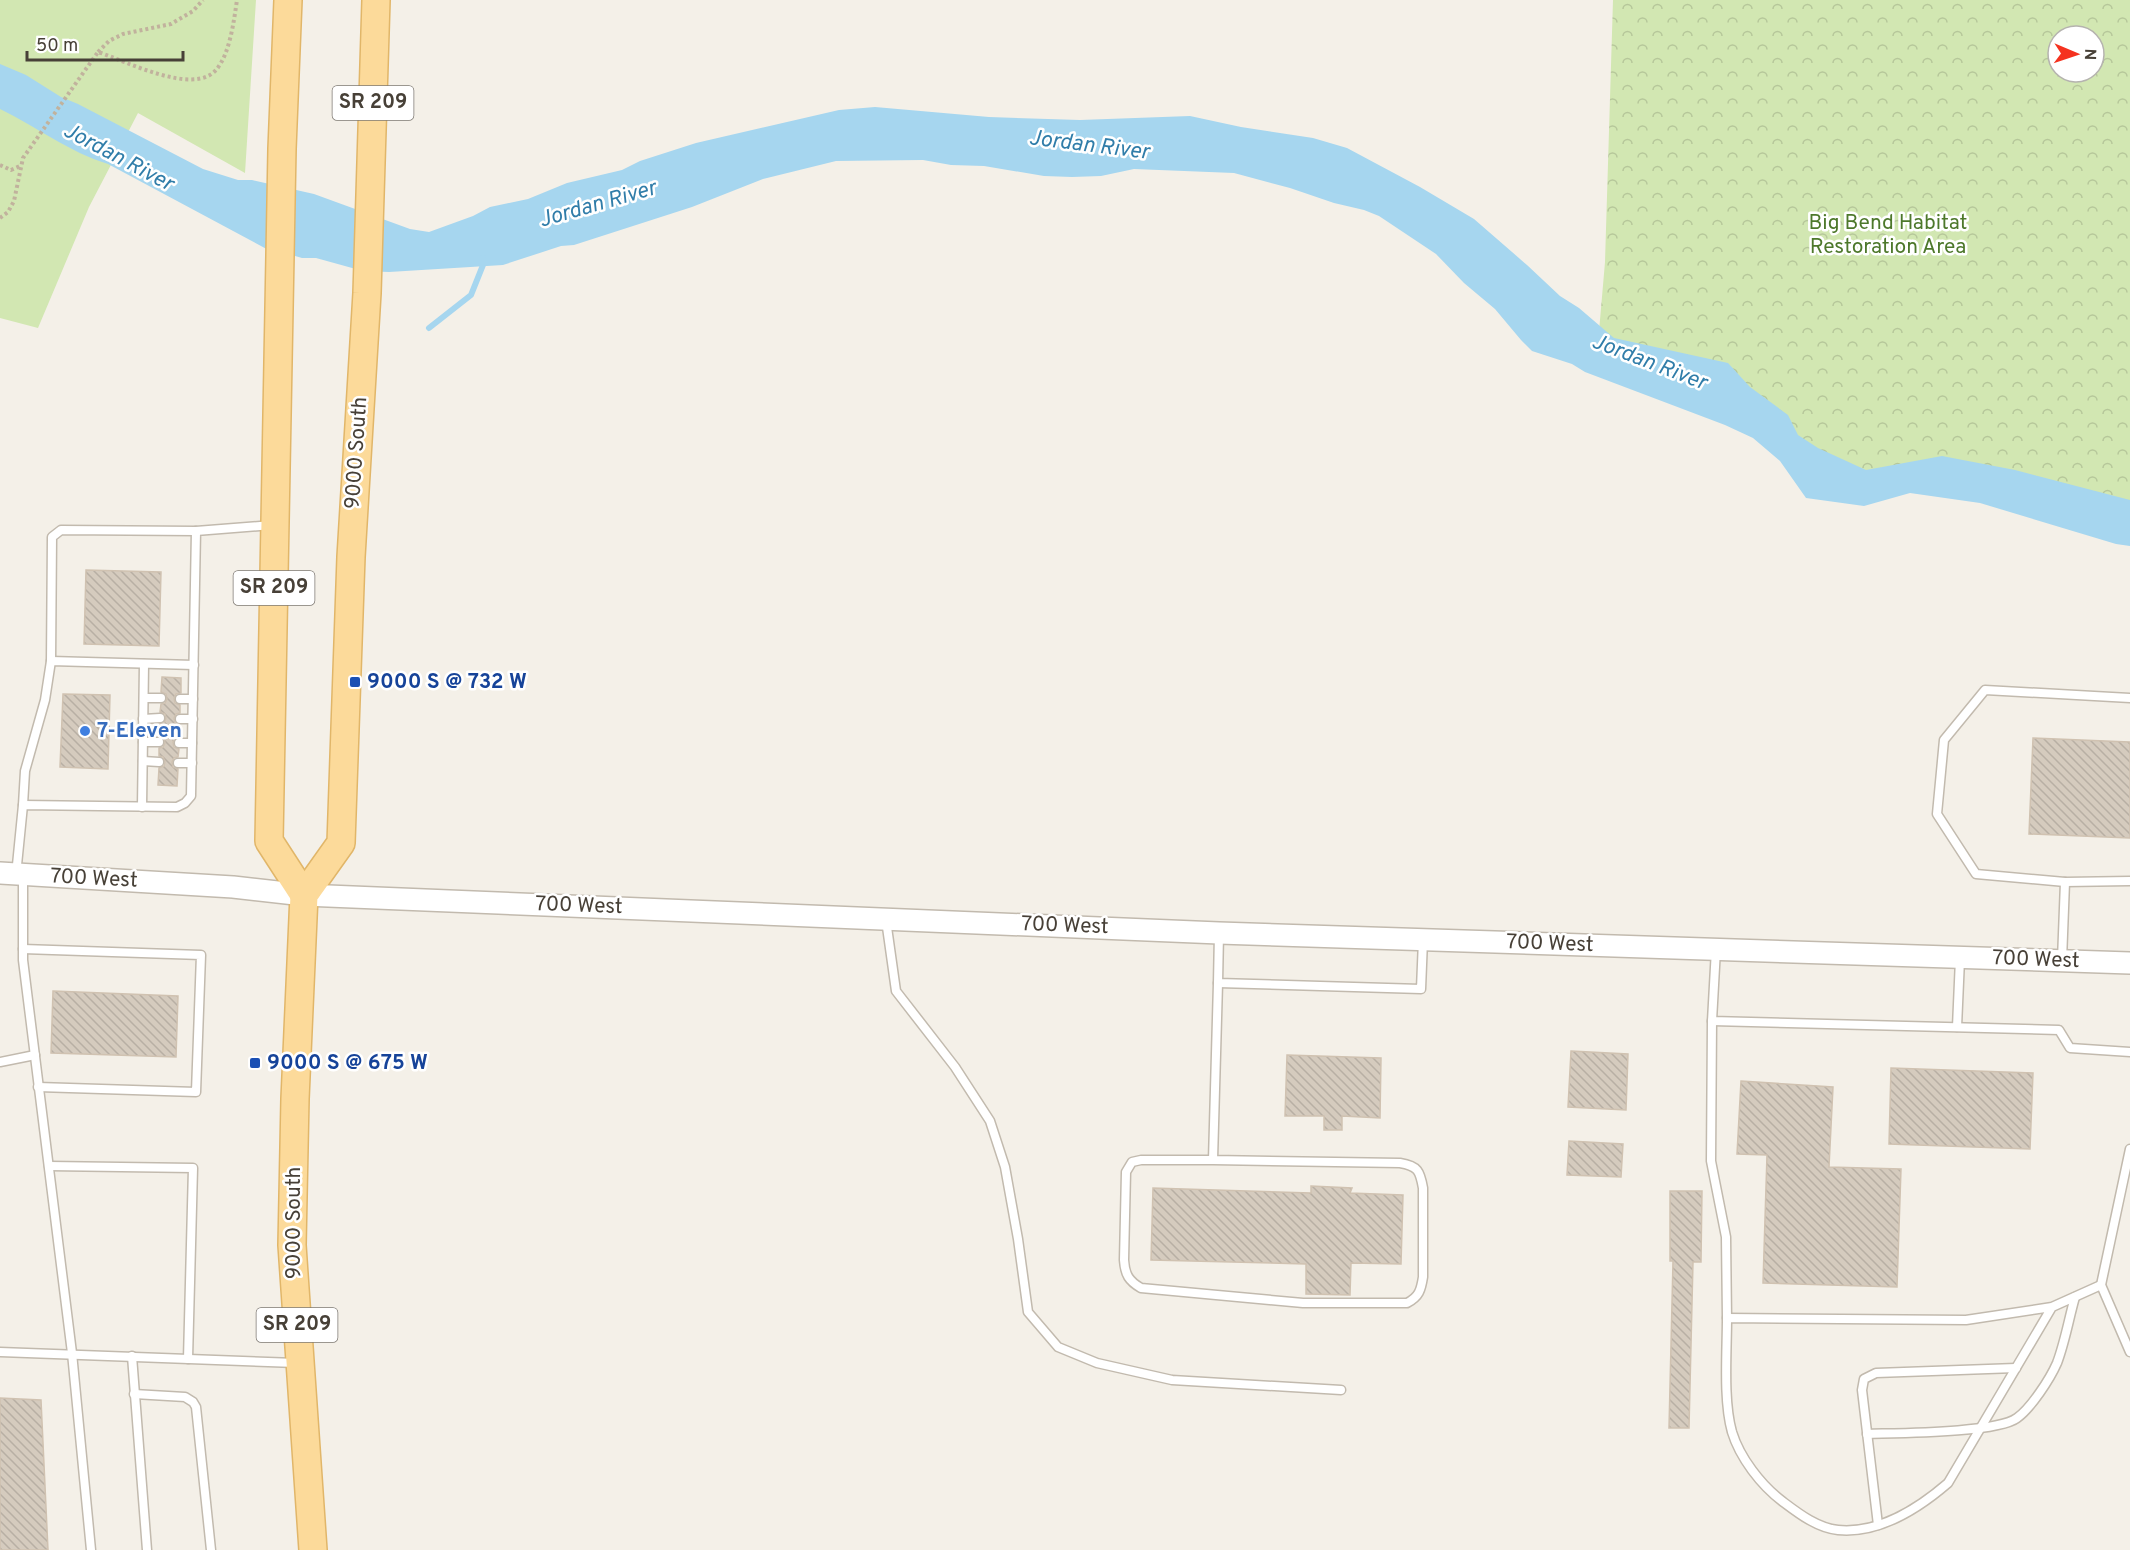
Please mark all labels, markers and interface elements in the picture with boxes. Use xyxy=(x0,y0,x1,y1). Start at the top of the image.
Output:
scale bar xyxy=(27,24,183,62)
north arrow xyxy=(2046,24,2106,84)
text: 50 m xyxy=(36,35,78,58)
text: N xyxy=(2079,48,2099,61)
road number: SR 209 xyxy=(332,86,413,120)
water label: Jordan River xyxy=(58,118,179,199)
water label: Jordan River xyxy=(1027,125,1152,167)
water label: Jordan River xyxy=(536,175,661,235)
park label: Big Bend Habitat Restoration Area xyxy=(1809,210,1967,261)
water label: Jordan River xyxy=(1588,329,1712,398)
street label: 9000 South xyxy=(340,396,374,510)
road number: SR 209 xyxy=(234,571,314,605)
place label: 9000 S @ 732 W xyxy=(367,669,527,696)
marker: 9000 S @ 732 W xyxy=(348,675,362,689)
place label: 7-Eleven xyxy=(97,718,182,745)
marker: 7-Eleven xyxy=(78,724,92,738)
street label: 700 West xyxy=(50,863,138,895)
street label: 700 West xyxy=(535,891,623,921)
street label: 700 West xyxy=(1021,911,1109,941)
street label: 700 West xyxy=(1506,929,1594,959)
street label: 700 West xyxy=(1992,945,2080,975)
place label: 9000 S @ 675 W xyxy=(267,1050,428,1077)
marker: 9000 S @ 675 W xyxy=(248,1056,262,1070)
street label: 9000 South xyxy=(281,1167,308,1279)
road number: SR 209 xyxy=(256,1308,338,1342)

